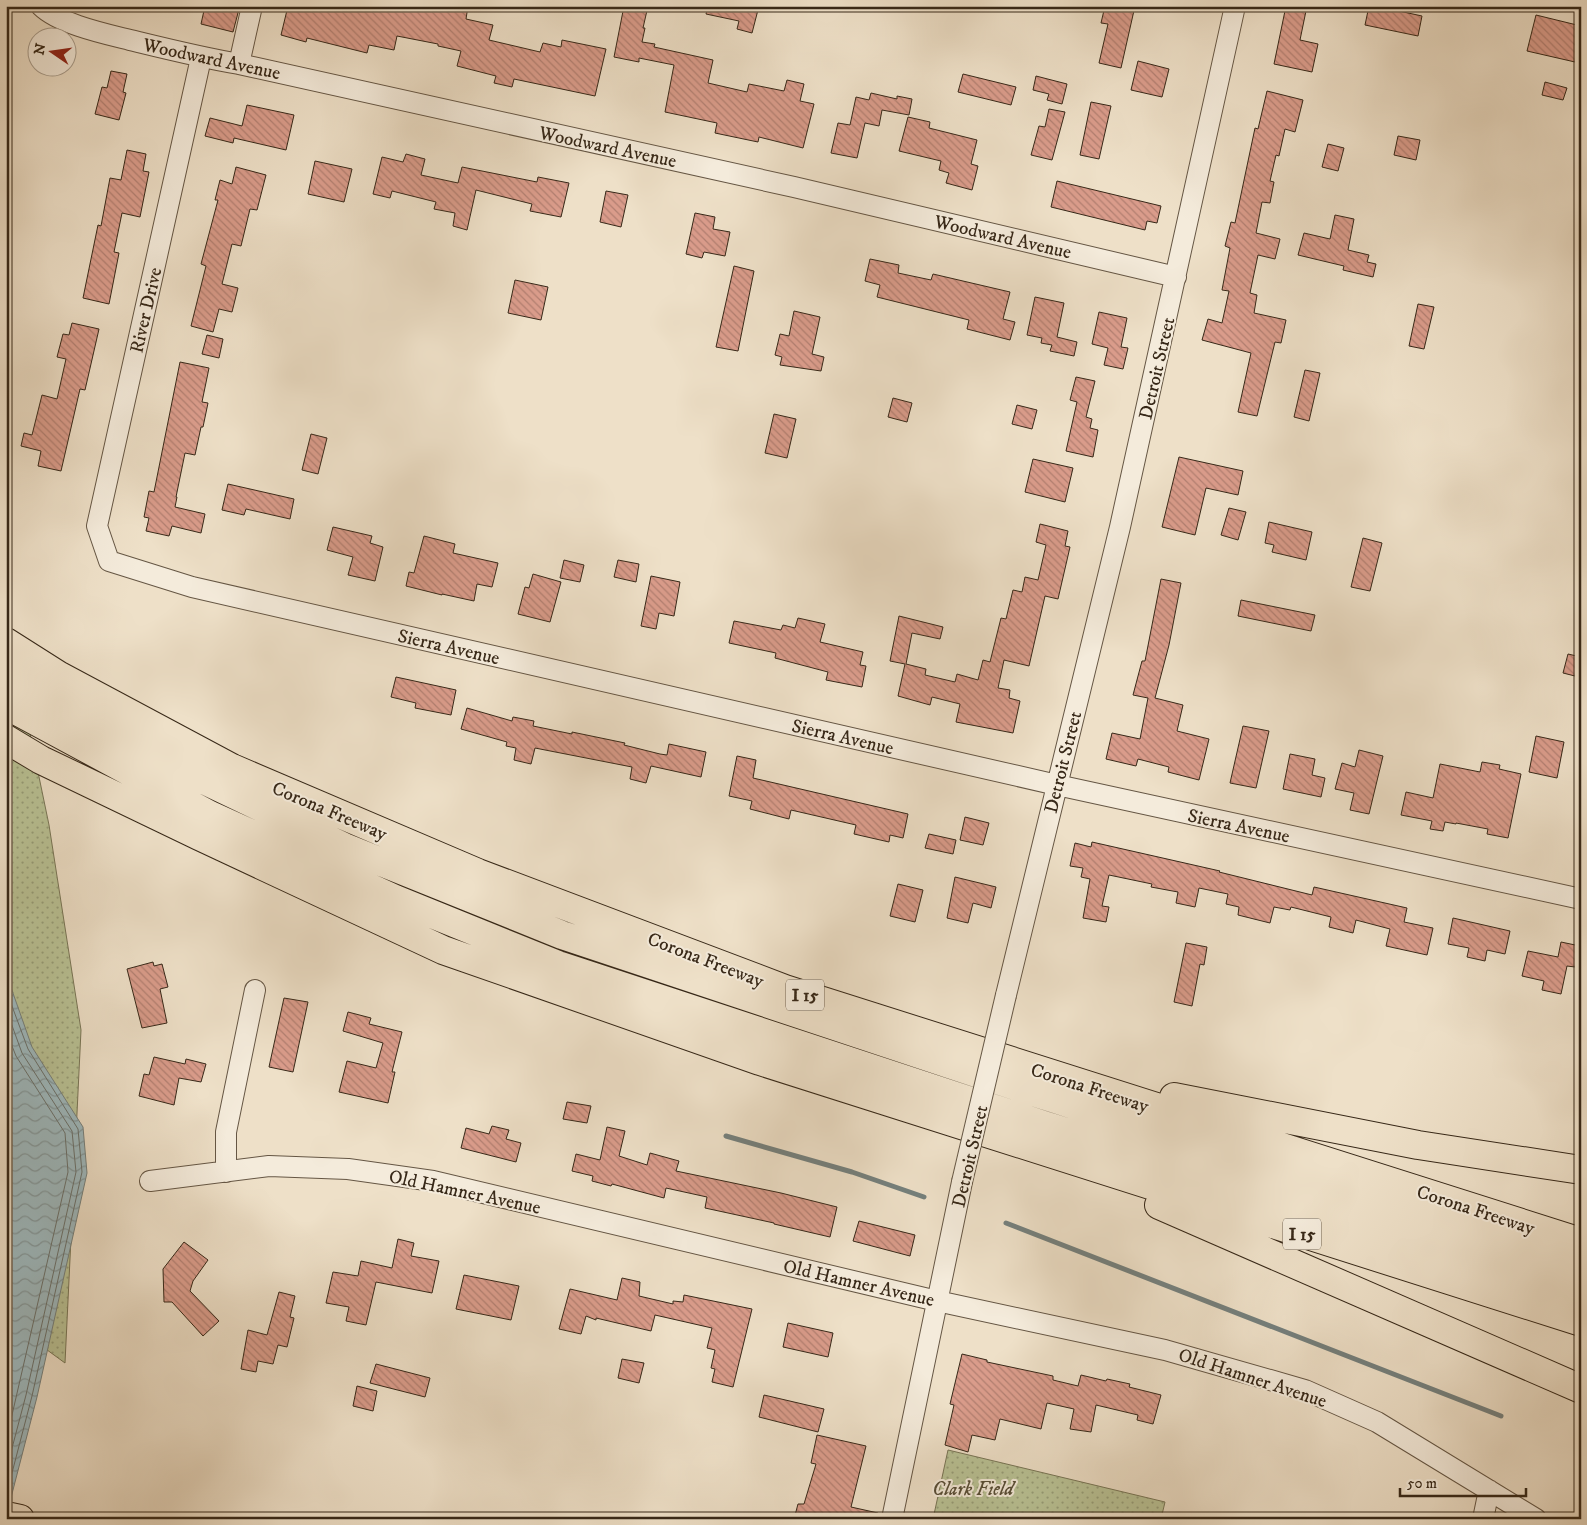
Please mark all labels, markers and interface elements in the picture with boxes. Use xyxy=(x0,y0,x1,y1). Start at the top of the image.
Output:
north arrow xyxy=(28,28,78,78)
street label: Woodward Avenue xyxy=(140,33,283,85)
text: N xyxy=(30,41,50,57)
street label: Woodward Avenue xyxy=(536,121,679,173)
street label: Woodward Avenue xyxy=(931,210,1074,264)
street label: River Drive xyxy=(125,265,167,355)
street label: Detroit Street xyxy=(1135,315,1180,422)
street label: Sierra Avenue xyxy=(396,625,502,670)
street label: Detroit Street xyxy=(1040,709,1087,816)
street label: Sierra Avenue xyxy=(790,715,896,760)
street label: Corona Freeway xyxy=(268,777,391,846)
street label: Sierra Avenue xyxy=(1186,804,1292,849)
street label: Corona Freeway xyxy=(644,928,768,993)
road number: I 15 xyxy=(786,980,824,1010)
street label: Corona Freeway xyxy=(1028,1059,1152,1119)
street label: Detroit Street xyxy=(948,1103,993,1210)
street label: Old Hamner Avenue xyxy=(387,1165,543,1220)
street label: Corona Freeway xyxy=(1414,1181,1538,1241)
road number: I 15 xyxy=(1283,1218,1321,1250)
street label: Old Hamner Avenue xyxy=(781,1255,937,1312)
street label: Old Hamner Avenue xyxy=(1175,1344,1330,1413)
scale bar xyxy=(1400,1465,1526,1497)
text: 50 m xyxy=(1407,1474,1437,1493)
park label: Clark Field xyxy=(932,1478,1017,1501)

